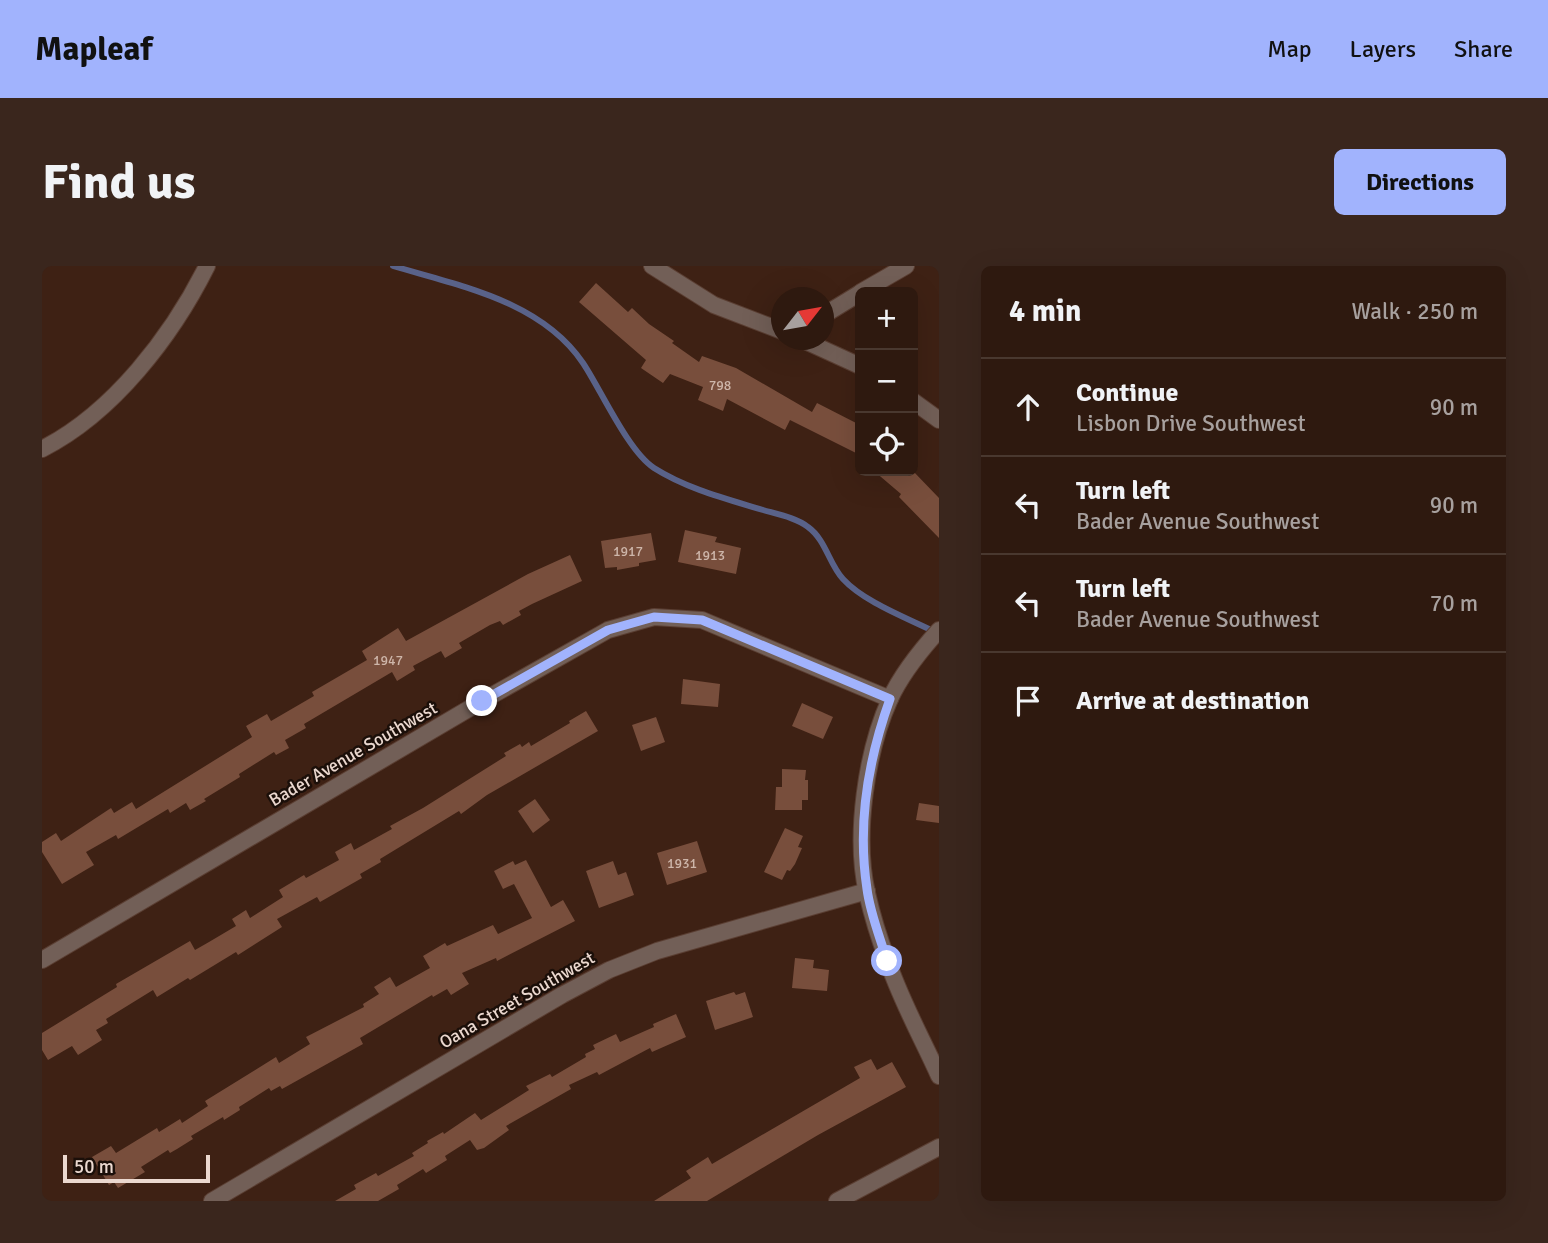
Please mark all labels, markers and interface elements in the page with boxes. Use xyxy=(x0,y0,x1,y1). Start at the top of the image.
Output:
text: Mapleaf xyxy=(35,29,152,70)
text: Map xyxy=(1267,34,1312,64)
text: Layers xyxy=(1350,34,1416,64)
text: Share xyxy=(1454,34,1513,64)
button: Directions xyxy=(1334,149,1506,215)
text: Find us xyxy=(42,152,195,212)
north arrow xyxy=(771,287,834,350)
map controls xyxy=(855,287,918,476)
button: + xyxy=(855,287,918,350)
text: 4 min xyxy=(1009,293,1081,330)
text: Walk · 250 m xyxy=(1352,297,1478,326)
button: − xyxy=(855,350,918,413)
house number: 798 xyxy=(709,377,731,394)
text: Continue xyxy=(1076,377,1178,409)
icon: ahead xyxy=(1009,388,1047,426)
text: 90 m xyxy=(1430,393,1478,422)
text: Lisbon Drive Southwest xyxy=(1076,409,1306,438)
button: locate xyxy=(855,413,918,476)
text: Turn left xyxy=(1076,475,1170,507)
icon: left xyxy=(1009,486,1047,524)
text: 90 m xyxy=(1430,491,1478,520)
text: Bader Avenue Southwest xyxy=(1076,507,1319,536)
house number: 1917 xyxy=(613,543,643,560)
house number: 1913 xyxy=(695,547,725,564)
text: Turn left xyxy=(1076,573,1170,605)
icon: left xyxy=(1009,584,1047,622)
text: 70 m xyxy=(1430,589,1478,618)
text: Bader Avenue Southwest xyxy=(1076,605,1319,634)
house number: 1947 xyxy=(373,652,403,669)
icon: arrive xyxy=(1009,682,1047,720)
route end xyxy=(466,685,497,716)
text: Arrive at destination xyxy=(1076,685,1309,717)
street label: Bader Avenue Southwest xyxy=(265,697,441,811)
house number: 1931 xyxy=(667,855,697,872)
route start xyxy=(871,945,902,976)
street label: Oana Street Southwest xyxy=(436,947,598,1053)
scale bar xyxy=(63,1152,210,1184)
text: 50 m xyxy=(74,1155,114,1179)

